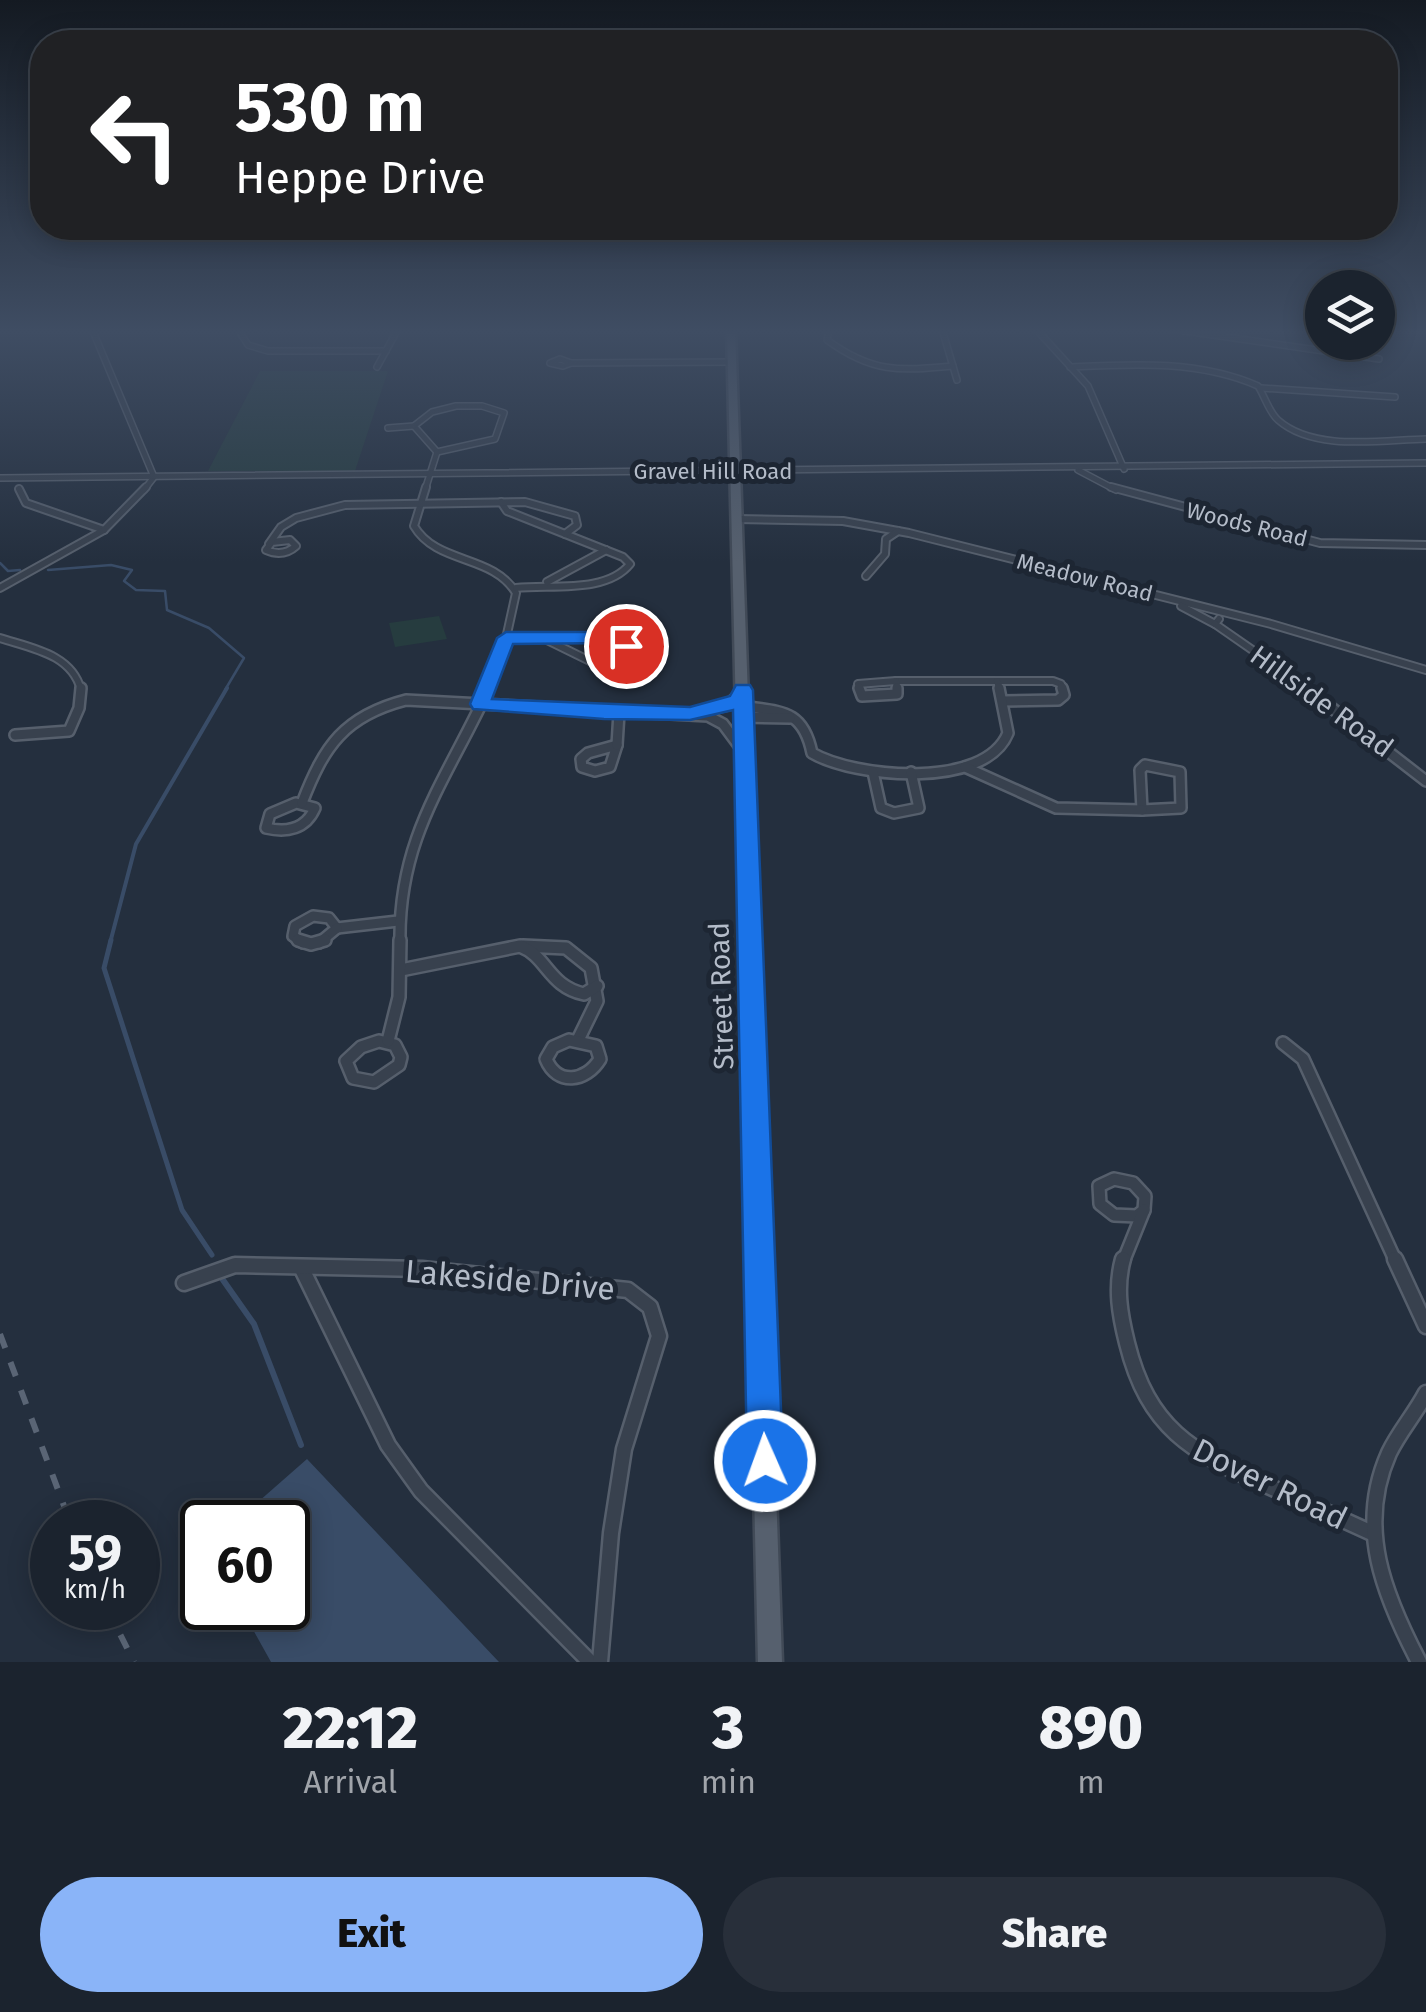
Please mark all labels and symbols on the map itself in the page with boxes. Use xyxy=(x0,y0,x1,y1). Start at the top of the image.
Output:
street label: Gravel Hill Road xyxy=(634,458,792,485)
street label: Woods Road xyxy=(1184,496,1310,553)
street label: Meadow Road xyxy=(1014,548,1156,607)
pin xyxy=(584,604,669,689)
street label: Hillside Road xyxy=(1244,639,1399,764)
street label: Street Road xyxy=(702,921,741,1070)
street label: Lakeside Drive xyxy=(403,1252,617,1308)
position arrow xyxy=(713,1409,817,1513)
street label: Dover Road xyxy=(1187,1430,1353,1538)
speed limit sign: 60 xyxy=(180,1500,310,1630)

